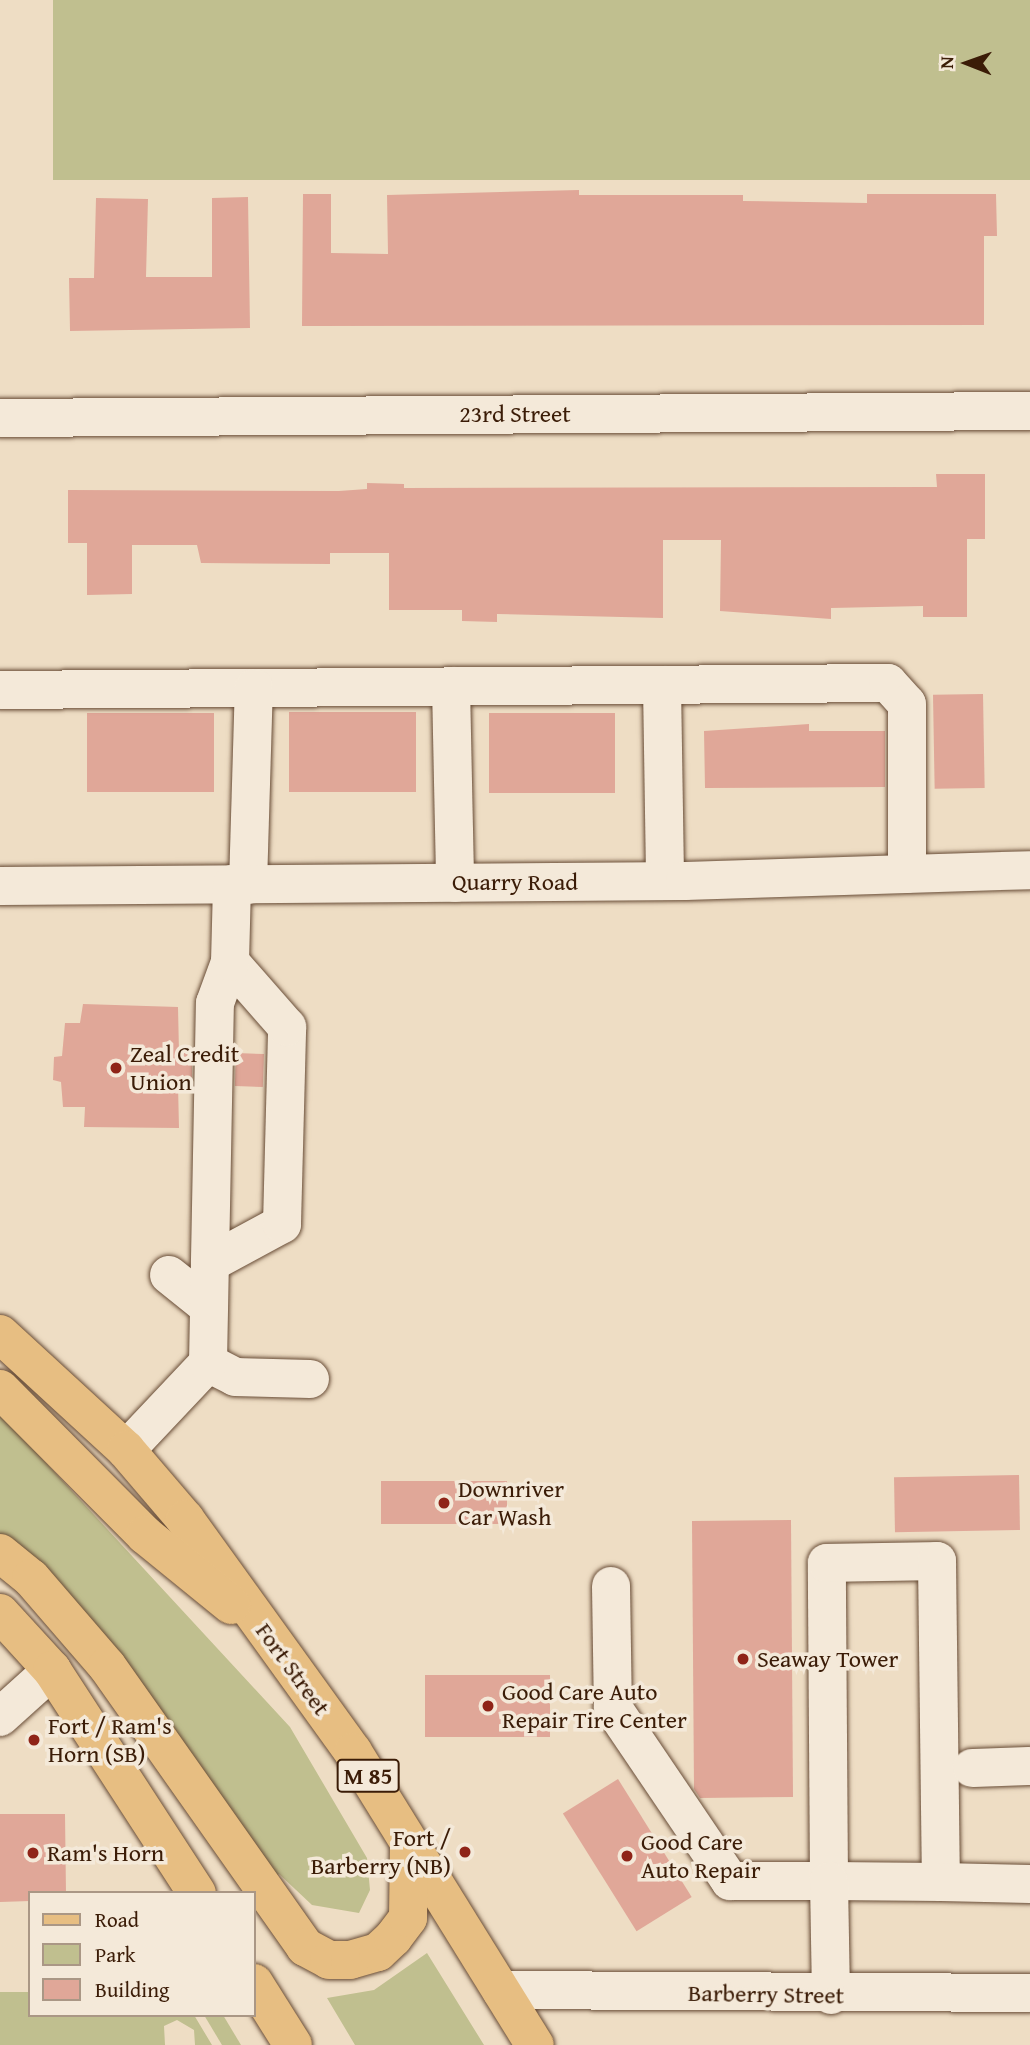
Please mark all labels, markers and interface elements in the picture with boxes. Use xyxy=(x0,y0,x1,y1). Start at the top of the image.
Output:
north arrow xyxy=(932,28,1002,98)
text: N xyxy=(932,56,960,69)
street label: 23rd Street xyxy=(459,400,571,428)
street label: Quarry Road xyxy=(452,868,578,896)
place label: Zeal Credit Union xyxy=(130,1040,239,1096)
marker: Zeal Credit Union xyxy=(108,1060,124,1076)
place label: Downriver Car Wash xyxy=(458,1475,564,1531)
marker: Downriver Car Wash xyxy=(436,1495,452,1511)
street label: Fort Street xyxy=(250,1617,336,1721)
place label: Seaway Tower xyxy=(757,1645,898,1673)
marker: Seaway Tower xyxy=(735,1651,751,1667)
place label: Good Care Auto Repair Tire Center xyxy=(502,1678,687,1734)
marker: Good Care Auto Repair Tire Center xyxy=(480,1698,496,1714)
place label: Fort / Ram's Horn (SB) xyxy=(48,1712,172,1768)
marker: Fort / Ram's Horn (SB) xyxy=(26,1732,42,1748)
road number: M 85 xyxy=(336,1756,400,1796)
place label: Fort / Barberry (NB) xyxy=(311,1824,451,1880)
place label: Good Care Auto Repair xyxy=(641,1828,761,1884)
place label: Ram's Horn xyxy=(47,1839,164,1867)
marker: Fort / Barberry (NB) xyxy=(457,1844,473,1860)
marker: Ram's Horn xyxy=(25,1845,41,1861)
marker: Good Care Auto Repair xyxy=(619,1848,635,1864)
legend xyxy=(28,1891,256,2017)
text: Road xyxy=(95,1904,139,1935)
text: Park xyxy=(95,1939,136,1970)
text: Building xyxy=(95,1974,169,2005)
street label: Barberry Street xyxy=(688,1978,844,2010)

